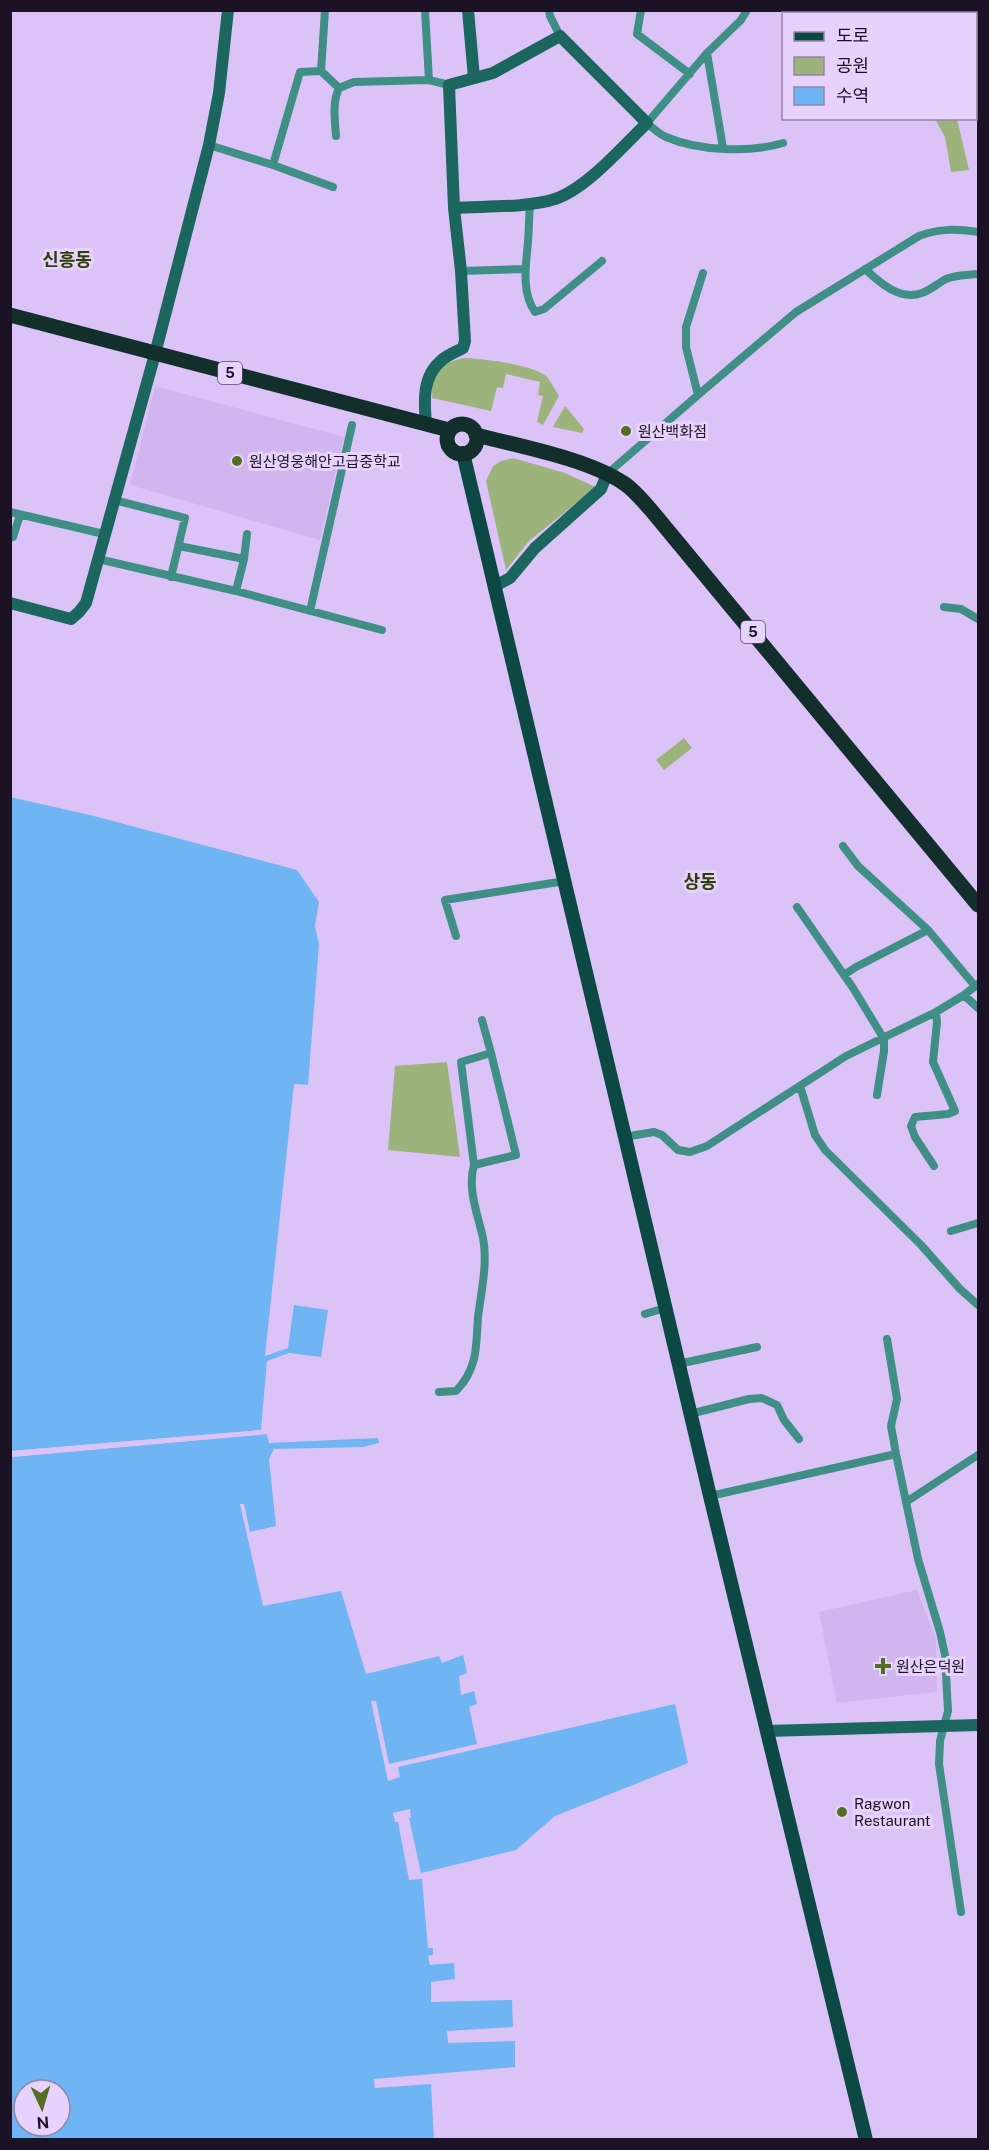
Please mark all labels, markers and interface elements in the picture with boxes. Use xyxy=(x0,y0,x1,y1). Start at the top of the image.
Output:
legend xyxy=(782,12,977,120)
text: 도로 xyxy=(836,25,869,46)
text: 공원 xyxy=(836,55,869,76)
text: 수역 xyxy=(836,85,869,106)
district label: 신흥동 xyxy=(42,249,92,270)
road number: 5 xyxy=(218,362,242,384)
place label: 원산백화점 xyxy=(638,423,707,440)
marker: 원산백화점 xyxy=(619,424,633,438)
place label: 원산영웅해안고급중학교 xyxy=(249,453,401,470)
marker: 원산영웅해안고급중학교 xyxy=(230,454,244,468)
road number: 5 xyxy=(741,621,765,643)
district label: 상동 xyxy=(683,871,717,892)
marker: 원산은덕원 xyxy=(874,1657,892,1675)
place label: 원산은덕원 xyxy=(896,1658,965,1675)
place label: Ragwon Restaurant xyxy=(854,1795,931,1829)
marker: Ragwon Restaurant xyxy=(835,1805,849,1819)
north arrow xyxy=(12,2078,72,2138)
text: N xyxy=(36,2113,50,2132)

